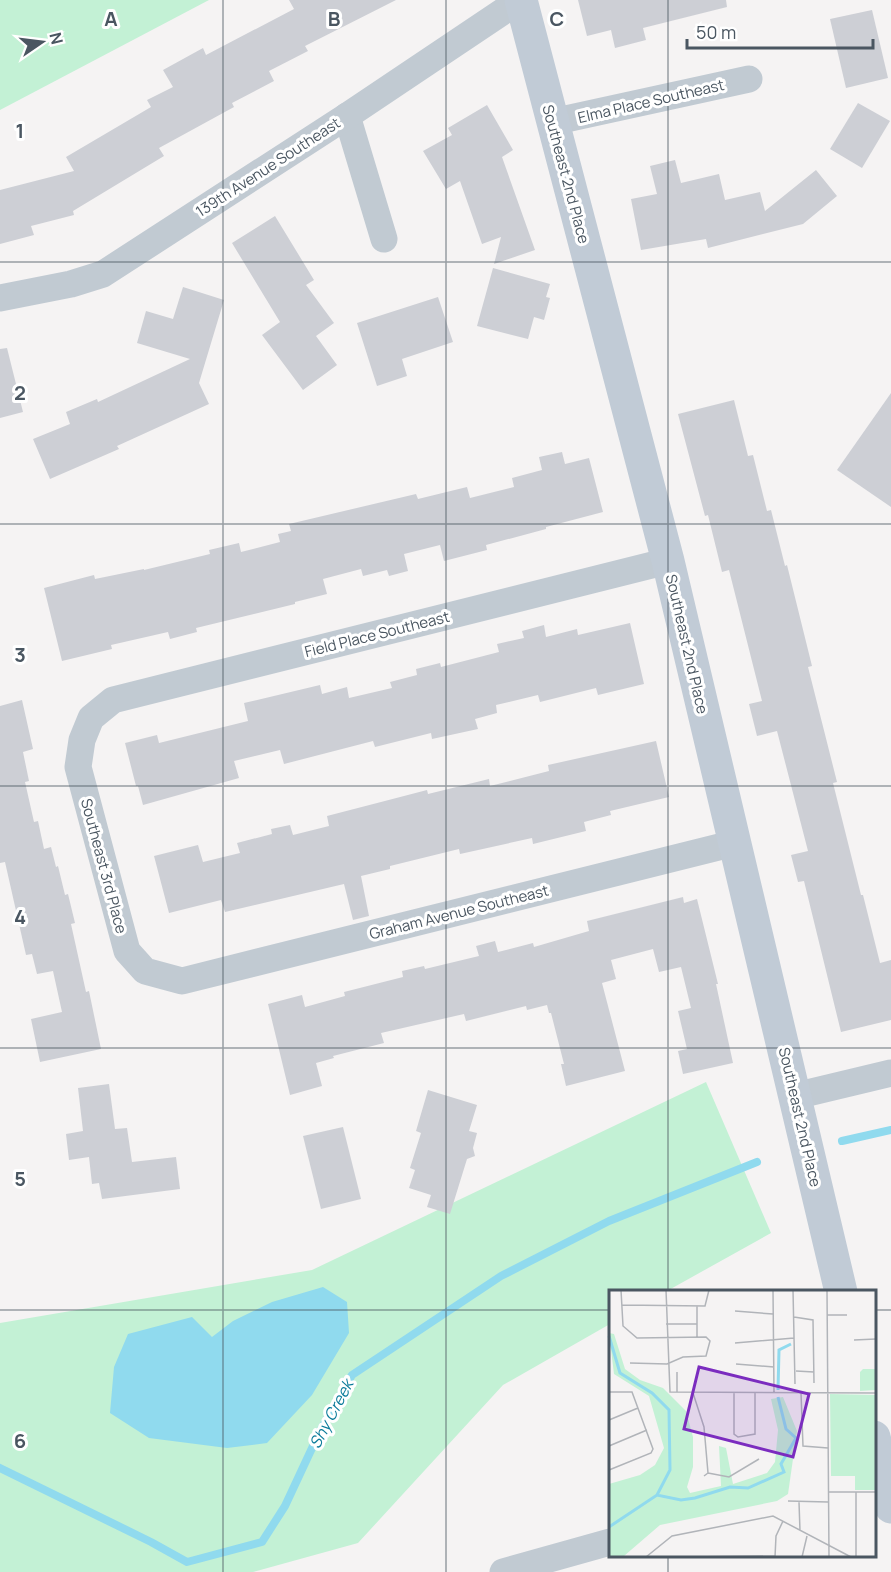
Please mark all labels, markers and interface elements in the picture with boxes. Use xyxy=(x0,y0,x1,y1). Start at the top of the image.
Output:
text: A xyxy=(104,5,118,32)
text: B xyxy=(328,5,341,32)
text: C xyxy=(550,5,564,32)
north arrow xyxy=(12,12,72,72)
scale bar xyxy=(687,12,873,50)
text: 50 m xyxy=(696,20,736,44)
text: N xyxy=(44,30,69,47)
street label: Elma Place Southeast xyxy=(576,74,726,128)
street label: Southeast 2nd Place xyxy=(537,102,595,246)
street label: 139th Avenue Southeast xyxy=(192,112,344,222)
text: 1 xyxy=(16,117,24,144)
text: 2 xyxy=(14,379,26,406)
street label: Southeast 2nd Place xyxy=(661,572,713,716)
street label: Field Place Southeast xyxy=(302,606,452,662)
text: 3 xyxy=(14,641,26,668)
street label: Southeast 3rd Place xyxy=(76,796,132,936)
street label: Graham Avenue Southeast xyxy=(367,880,551,944)
text: 4 xyxy=(14,903,26,930)
street label: Southeast 2nd Place xyxy=(774,1045,826,1189)
text: 5 xyxy=(14,1165,26,1192)
inset map xyxy=(609,1290,876,1557)
water label: Shy Creek xyxy=(304,1374,359,1452)
text: 6 xyxy=(14,1427,26,1454)

